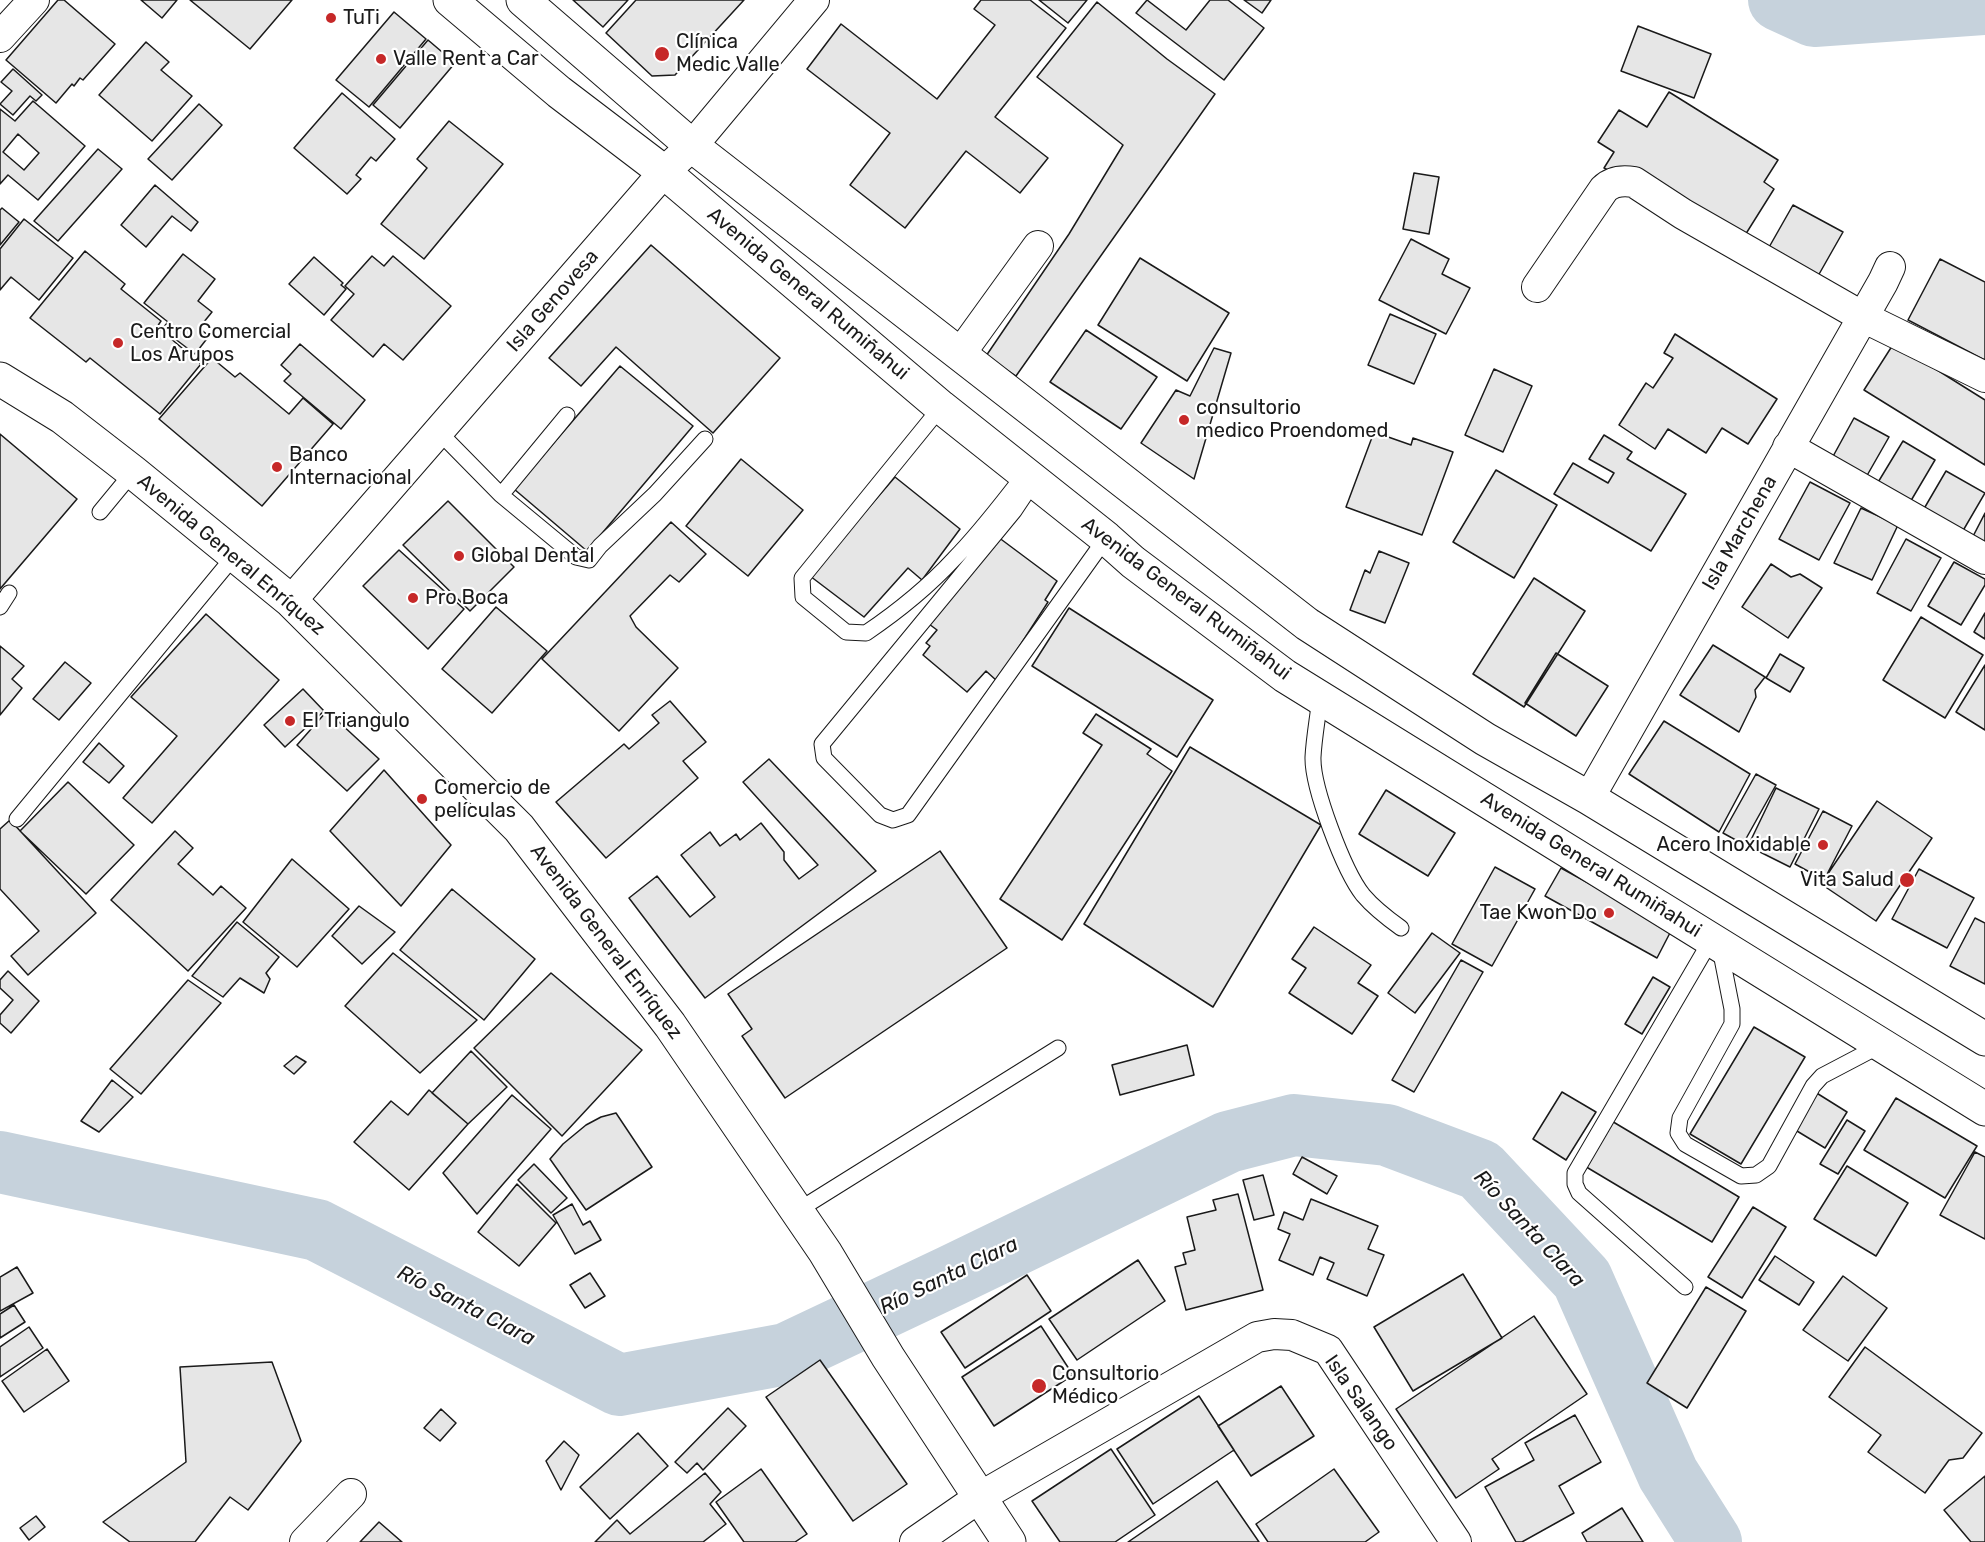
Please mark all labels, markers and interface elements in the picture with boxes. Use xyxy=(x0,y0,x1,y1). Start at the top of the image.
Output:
place label: TuTi xyxy=(343,6,380,30)
marker: TuTi xyxy=(324,11,338,25)
place label: Clínica Medic Valle xyxy=(676,30,780,77)
marker: Clínica Medic Valle xyxy=(653,45,671,63)
place label: Valle Rent a Car xyxy=(393,47,539,71)
marker: Valle Rent a Car xyxy=(374,52,388,66)
street label: Avenida General Rumiñahui xyxy=(702,203,914,385)
street label: Isla Genovesa xyxy=(502,245,604,357)
place label: Centro Comercial Los Arupos xyxy=(130,320,291,367)
marker: Centro Comercial Los Arupos xyxy=(111,336,125,350)
place label: consultorio medico Proendomed xyxy=(1196,396,1388,443)
marker: consultorio medico Proendomed xyxy=(1177,413,1191,427)
place label: Banco Internacional xyxy=(289,443,412,490)
marker: Banco Internacional xyxy=(270,460,284,474)
street label: Avenida General Enríquez xyxy=(132,469,330,641)
street label: Isla Marchena xyxy=(1698,471,1782,595)
street label: Avenida General Rumiñahui xyxy=(1077,512,1295,686)
place label: Global Dental xyxy=(471,544,594,568)
marker: Global Dental xyxy=(452,549,466,563)
place label: Pro Boca xyxy=(425,586,509,610)
marker: Pro Boca xyxy=(406,591,420,605)
place label: El Triangulo xyxy=(302,709,410,733)
marker: El Triangulo xyxy=(283,714,297,728)
place label: Comercio de películas xyxy=(434,776,551,823)
street label: Avenida General Rumiñahui xyxy=(1476,787,1706,943)
marker: Comercio de películas xyxy=(415,792,429,806)
place label: Acero Inoxidable xyxy=(1656,833,1811,857)
marker: Acero Inoxidable xyxy=(1816,838,1830,852)
street label: Avenida General Enríquez xyxy=(525,840,687,1044)
place label: Vita Salud xyxy=(1800,868,1894,892)
marker: Vita Salud xyxy=(1898,871,1916,889)
place label: Tae Kwon Do xyxy=(1479,901,1597,925)
marker: Tae Kwon Do xyxy=(1602,906,1616,920)
water label: Río Santa Clara xyxy=(1468,1165,1590,1293)
water label: Río Santa Clara xyxy=(875,1232,1023,1320)
water label: Río Santa Clara xyxy=(393,1260,539,1352)
street label: Isla Salango xyxy=(1319,1350,1403,1456)
place label: Consultorio Médico xyxy=(1052,1362,1159,1409)
marker: Consultorio Médico xyxy=(1030,1377,1048,1395)

